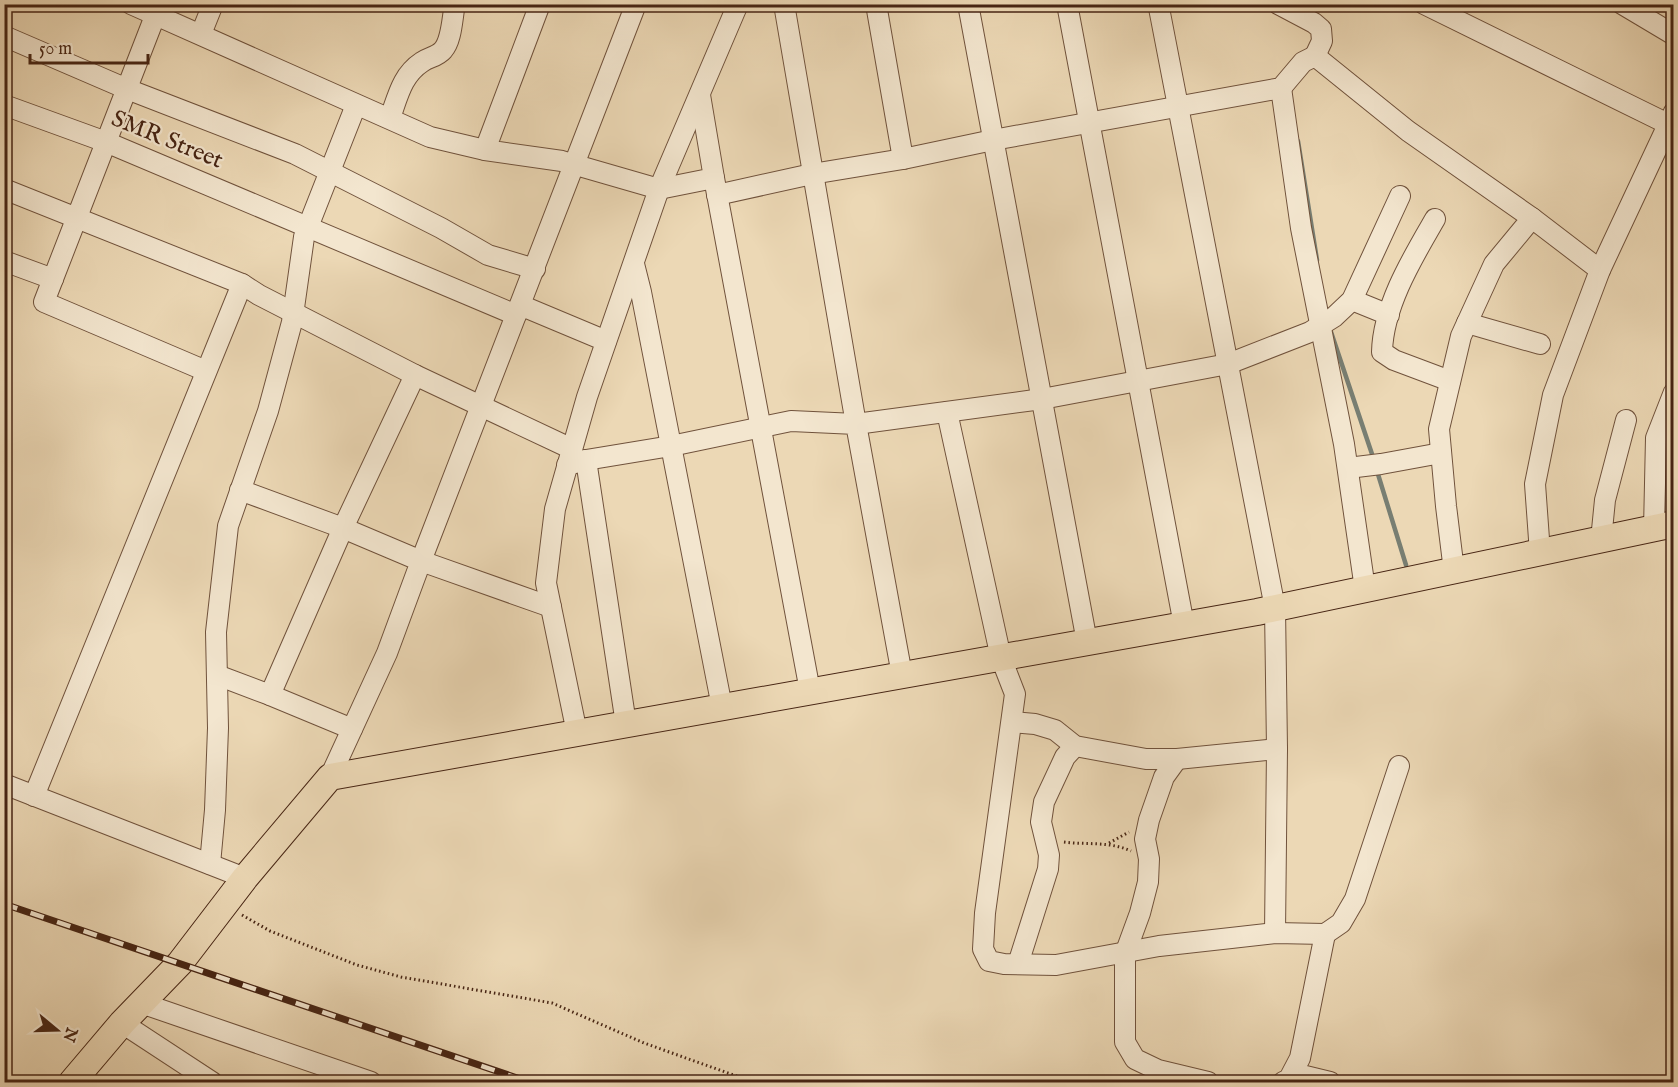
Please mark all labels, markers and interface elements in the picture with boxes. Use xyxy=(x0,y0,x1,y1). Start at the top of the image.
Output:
scale bar xyxy=(30,27,148,65)
text: 50 m xyxy=(39,38,72,61)
street label: SMR Street xyxy=(107,104,227,176)
north arrow xyxy=(27,1000,87,1060)
text: N xyxy=(58,1023,81,1044)

